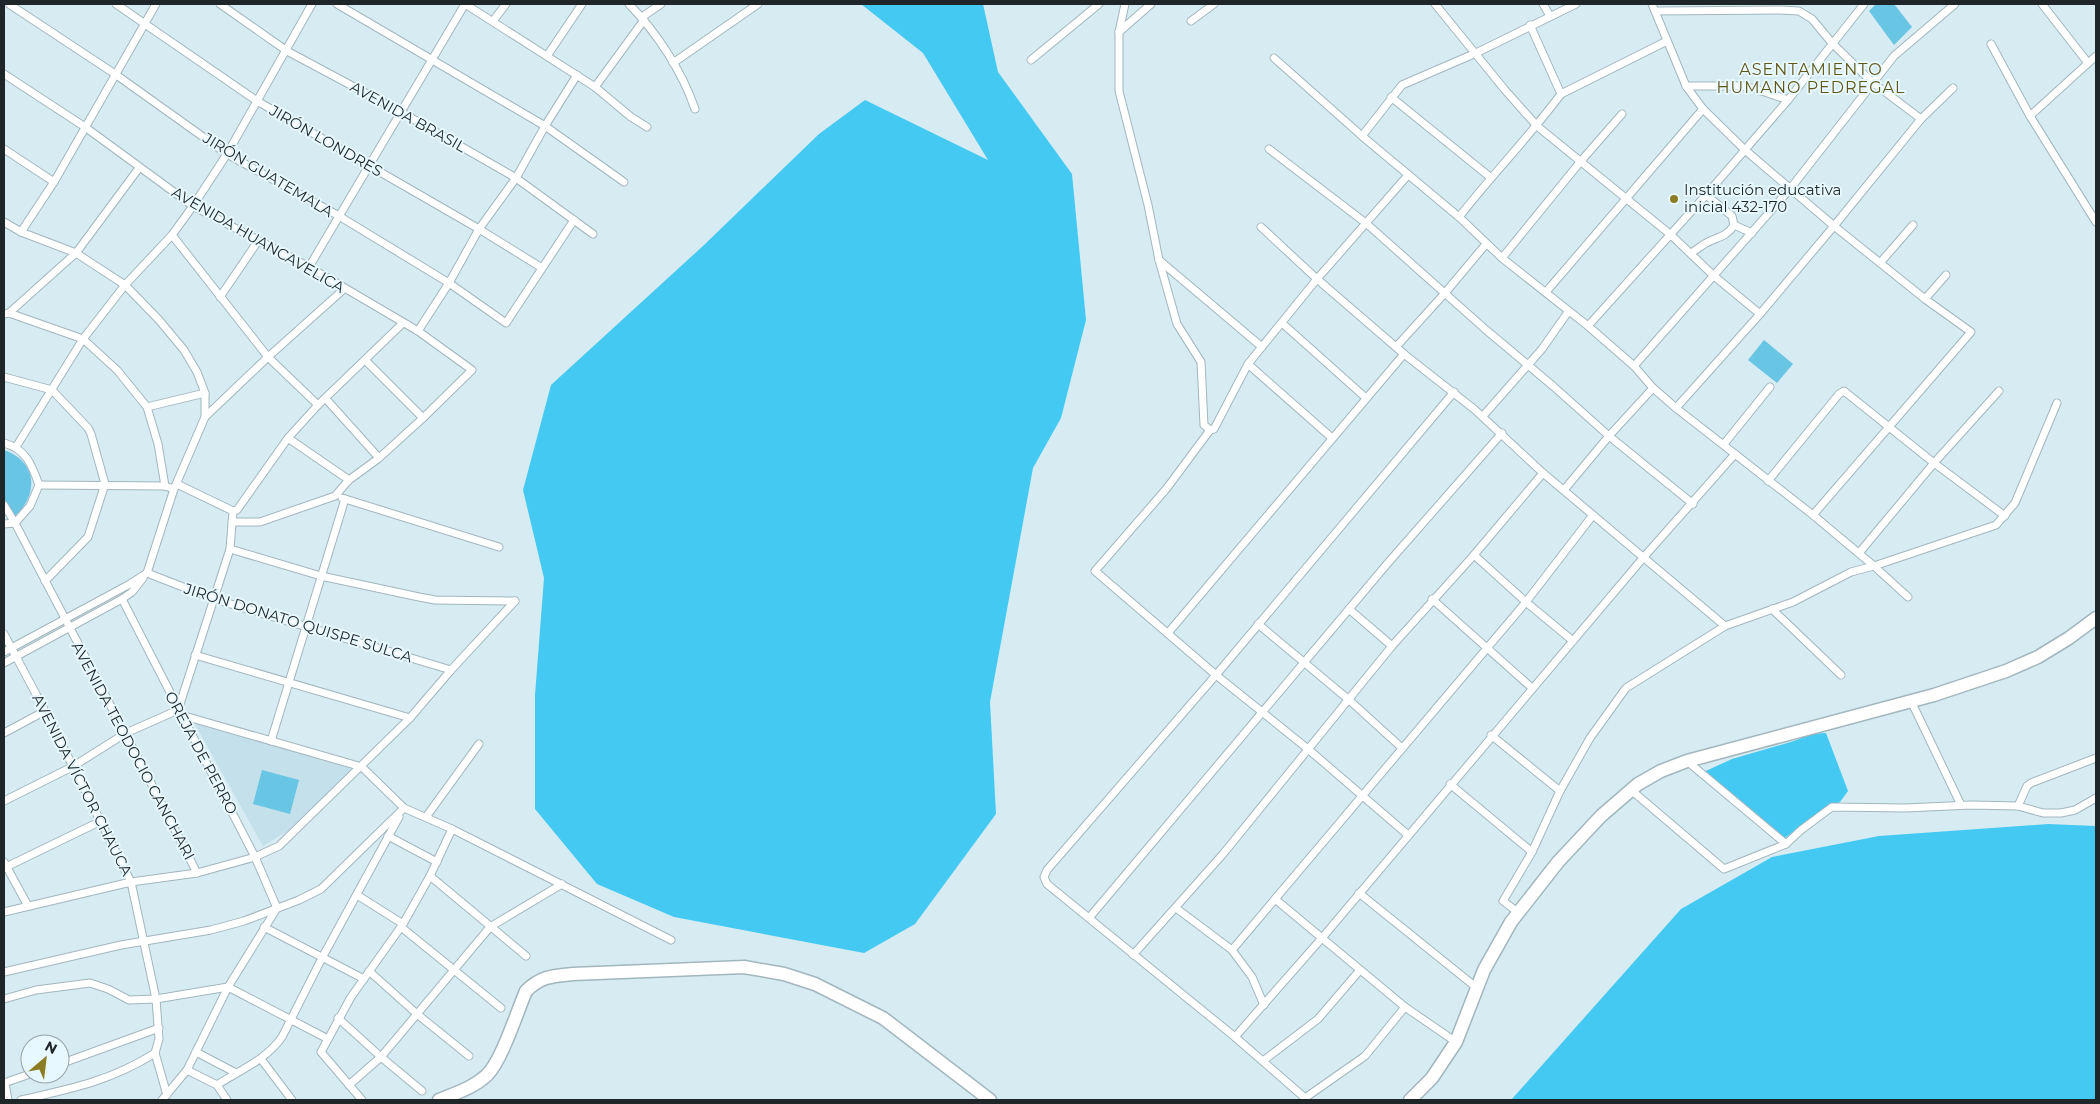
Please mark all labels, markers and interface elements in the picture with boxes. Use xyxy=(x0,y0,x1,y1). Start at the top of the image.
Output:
district label: ASENTAMIENTO HUMANO PEDREGAL xyxy=(1717,60,1905,97)
street label: AVENIDA BRASIL xyxy=(347,77,470,156)
street label: JIRÓN LONDRES xyxy=(265,100,386,181)
street label: JIRÓN GUATEMALA xyxy=(199,128,337,221)
place label: Institución educativa inicial 432-170 xyxy=(1684,180,1841,216)
street label: AVENIDA HUANCAVELICA xyxy=(169,182,348,297)
marker: Institución educativa inicial 432-170 xyxy=(1668,193,1680,205)
street label: JIRÓN DONATO QUISPE SULCA xyxy=(181,578,415,666)
street label: AVENIDA TEODOCIO CANCHARI xyxy=(68,638,199,863)
street label: OREJA DE PERRO xyxy=(161,688,242,818)
street label: AVENIDA VÍCTOR CHAUCA xyxy=(28,691,137,879)
north arrow xyxy=(20,1034,70,1084)
text: N xyxy=(42,1037,60,1058)

